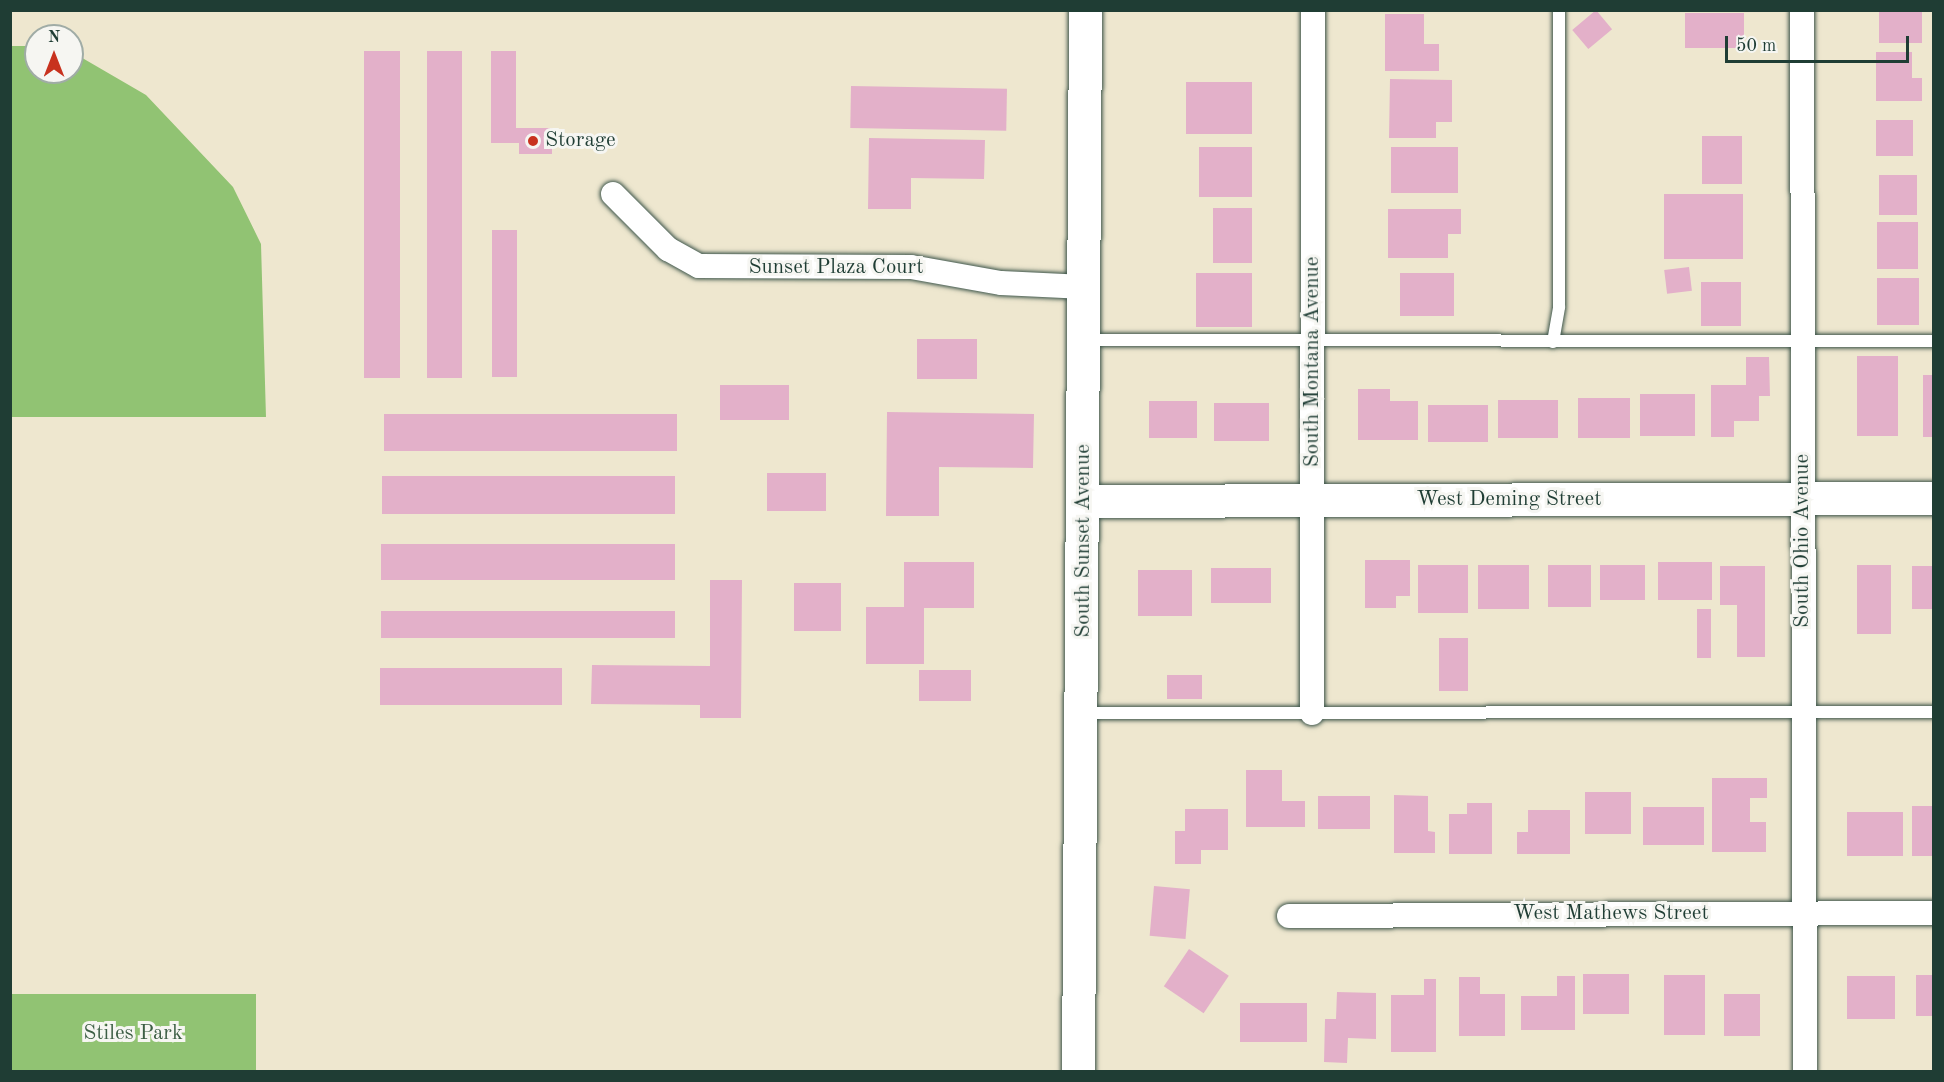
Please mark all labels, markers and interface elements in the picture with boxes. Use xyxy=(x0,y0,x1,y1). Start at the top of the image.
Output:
north arrow xyxy=(24,24,84,84)
scale bar xyxy=(1728,24,1912,62)
text: N xyxy=(48,30,60,46)
text: 50 m xyxy=(1736,37,1776,55)
place label: Storage xyxy=(545,128,616,154)
marker: Storage xyxy=(526,134,540,148)
street label: Sunset Plaza Court xyxy=(748,255,924,281)
street label: South Montana Avenue xyxy=(1300,257,1326,467)
street label: South Sunset Avenue xyxy=(1071,444,1097,638)
street label: South Ohio Avenue xyxy=(1790,454,1816,628)
street label: West Deming Street xyxy=(1416,487,1602,513)
street label: West Mathews Street xyxy=(1513,901,1709,927)
park label: Stiles Park xyxy=(83,1021,183,1047)

